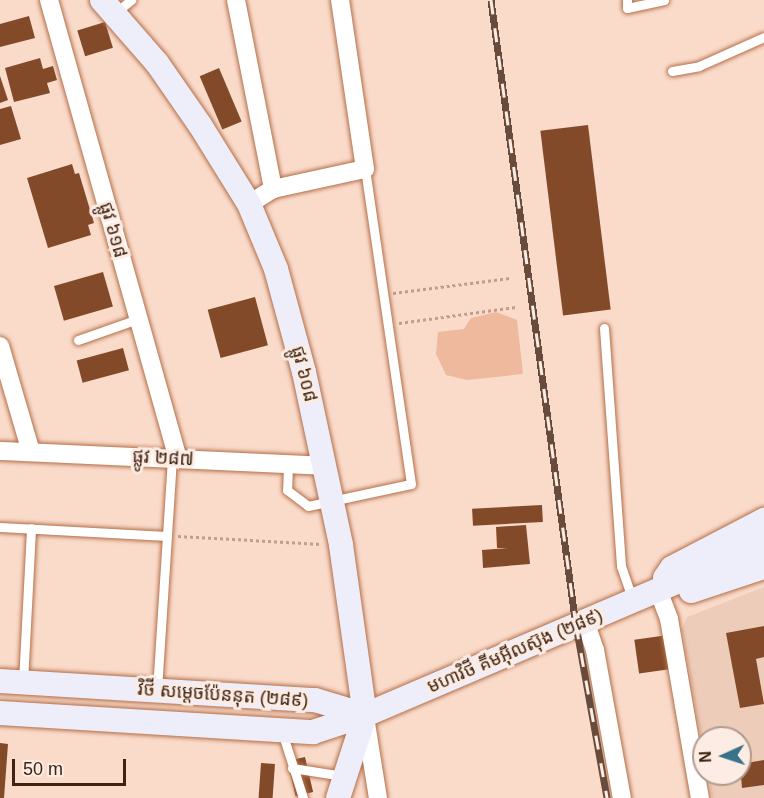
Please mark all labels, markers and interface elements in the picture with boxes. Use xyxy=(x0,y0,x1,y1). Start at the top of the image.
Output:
street label: ផ្លូវ ៦១៨ xyxy=(95,200,131,260)
street label: ផ្លូវ ៦០៨ xyxy=(287,344,321,404)
street label: ផ្លូវ ២៨៧ xyxy=(132,446,194,470)
street label: មហាវិថី គីមអ៊ីលស៊ុង (២៨៩) xyxy=(424,604,606,698)
street label: វិថី សម្តេចប៉ែននុត (២៨៩) xyxy=(137,678,309,712)
north arrow xyxy=(692,726,752,786)
scale bar xyxy=(15,747,129,785)
text: N xyxy=(697,751,714,763)
text: 50 m xyxy=(23,759,63,779)

